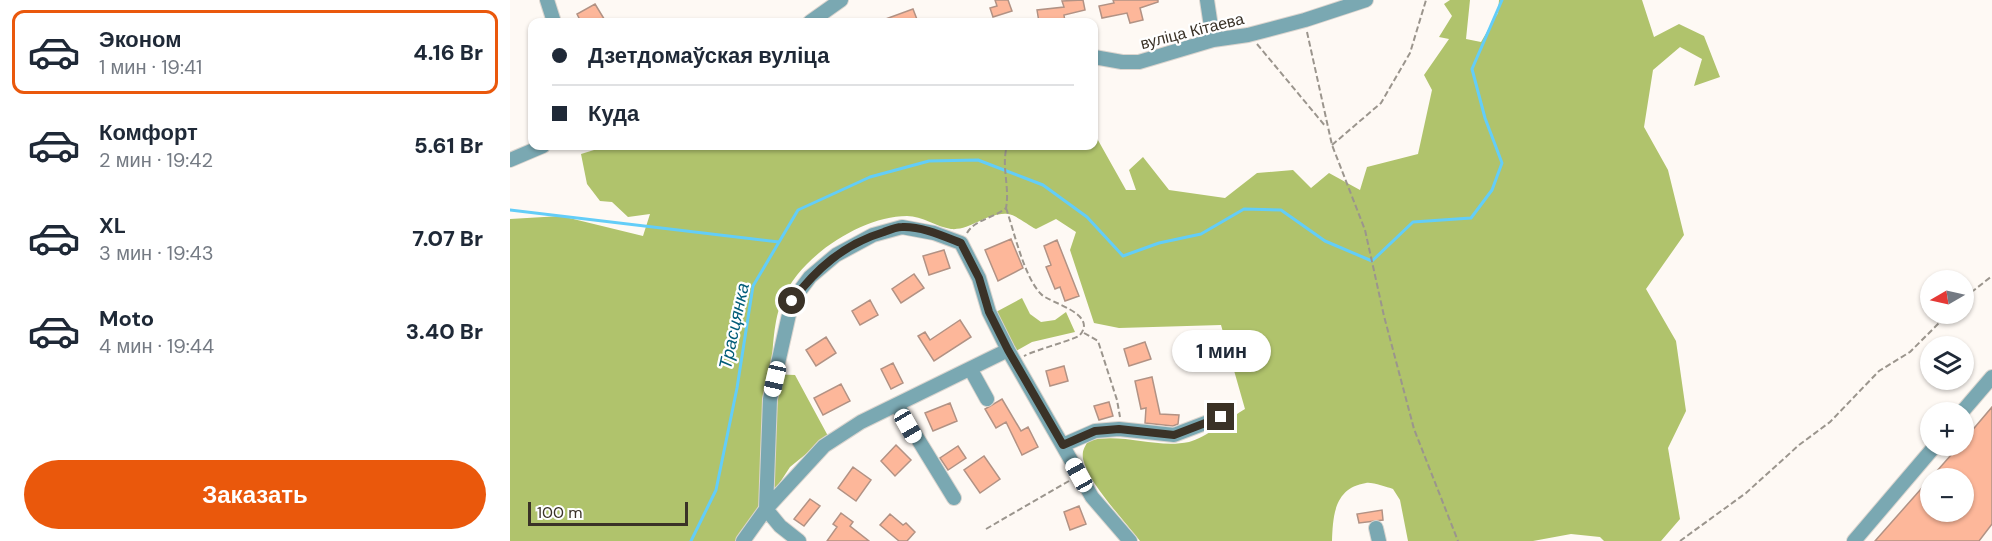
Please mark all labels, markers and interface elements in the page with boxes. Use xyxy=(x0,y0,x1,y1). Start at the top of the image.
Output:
street label: вуліца Кітаева xyxy=(1138,8,1246,54)
icon: car xyxy=(27,25,81,79)
text: Эконом xyxy=(99,25,182,54)
text: 4.16 Br xyxy=(413,38,483,67)
text: Дзетдомаўская вуліца xyxy=(588,41,829,70)
text: 1 мин · 19:41 xyxy=(99,54,202,80)
text: Куда xyxy=(588,99,639,128)
icon: car xyxy=(27,118,81,172)
text: Комфорт xyxy=(99,118,198,147)
text: 5.61 Br xyxy=(414,131,483,160)
text: 2 мин · 19:42 xyxy=(99,147,213,173)
icon: car xyxy=(27,211,81,265)
text: XL xyxy=(99,211,126,240)
text: 7.07 Br xyxy=(412,224,483,253)
text: 3 мин · 19:43 xyxy=(99,240,214,266)
north arrow xyxy=(1920,270,1974,324)
map controls xyxy=(1920,270,1974,522)
water label: Трасцянка xyxy=(713,281,755,371)
route start xyxy=(778,287,805,314)
icon: car xyxy=(27,304,81,358)
text: Moto xyxy=(99,304,154,333)
text: 3.40 Br xyxy=(406,317,483,346)
callout: 1 мин xyxy=(1172,330,1270,372)
text: 4 мин · 19:44 xyxy=(99,333,214,359)
button: layers xyxy=(1920,336,1974,390)
text: 1 мин xyxy=(1196,338,1247,364)
car xyxy=(762,359,788,399)
button: + xyxy=(1920,402,1974,456)
route end xyxy=(1207,403,1234,430)
car xyxy=(891,406,925,446)
car xyxy=(1062,455,1096,495)
button: Заказать xyxy=(24,460,486,529)
button: − xyxy=(1920,468,1974,522)
scale bar xyxy=(528,499,688,526)
text: 100 m xyxy=(537,502,582,523)

